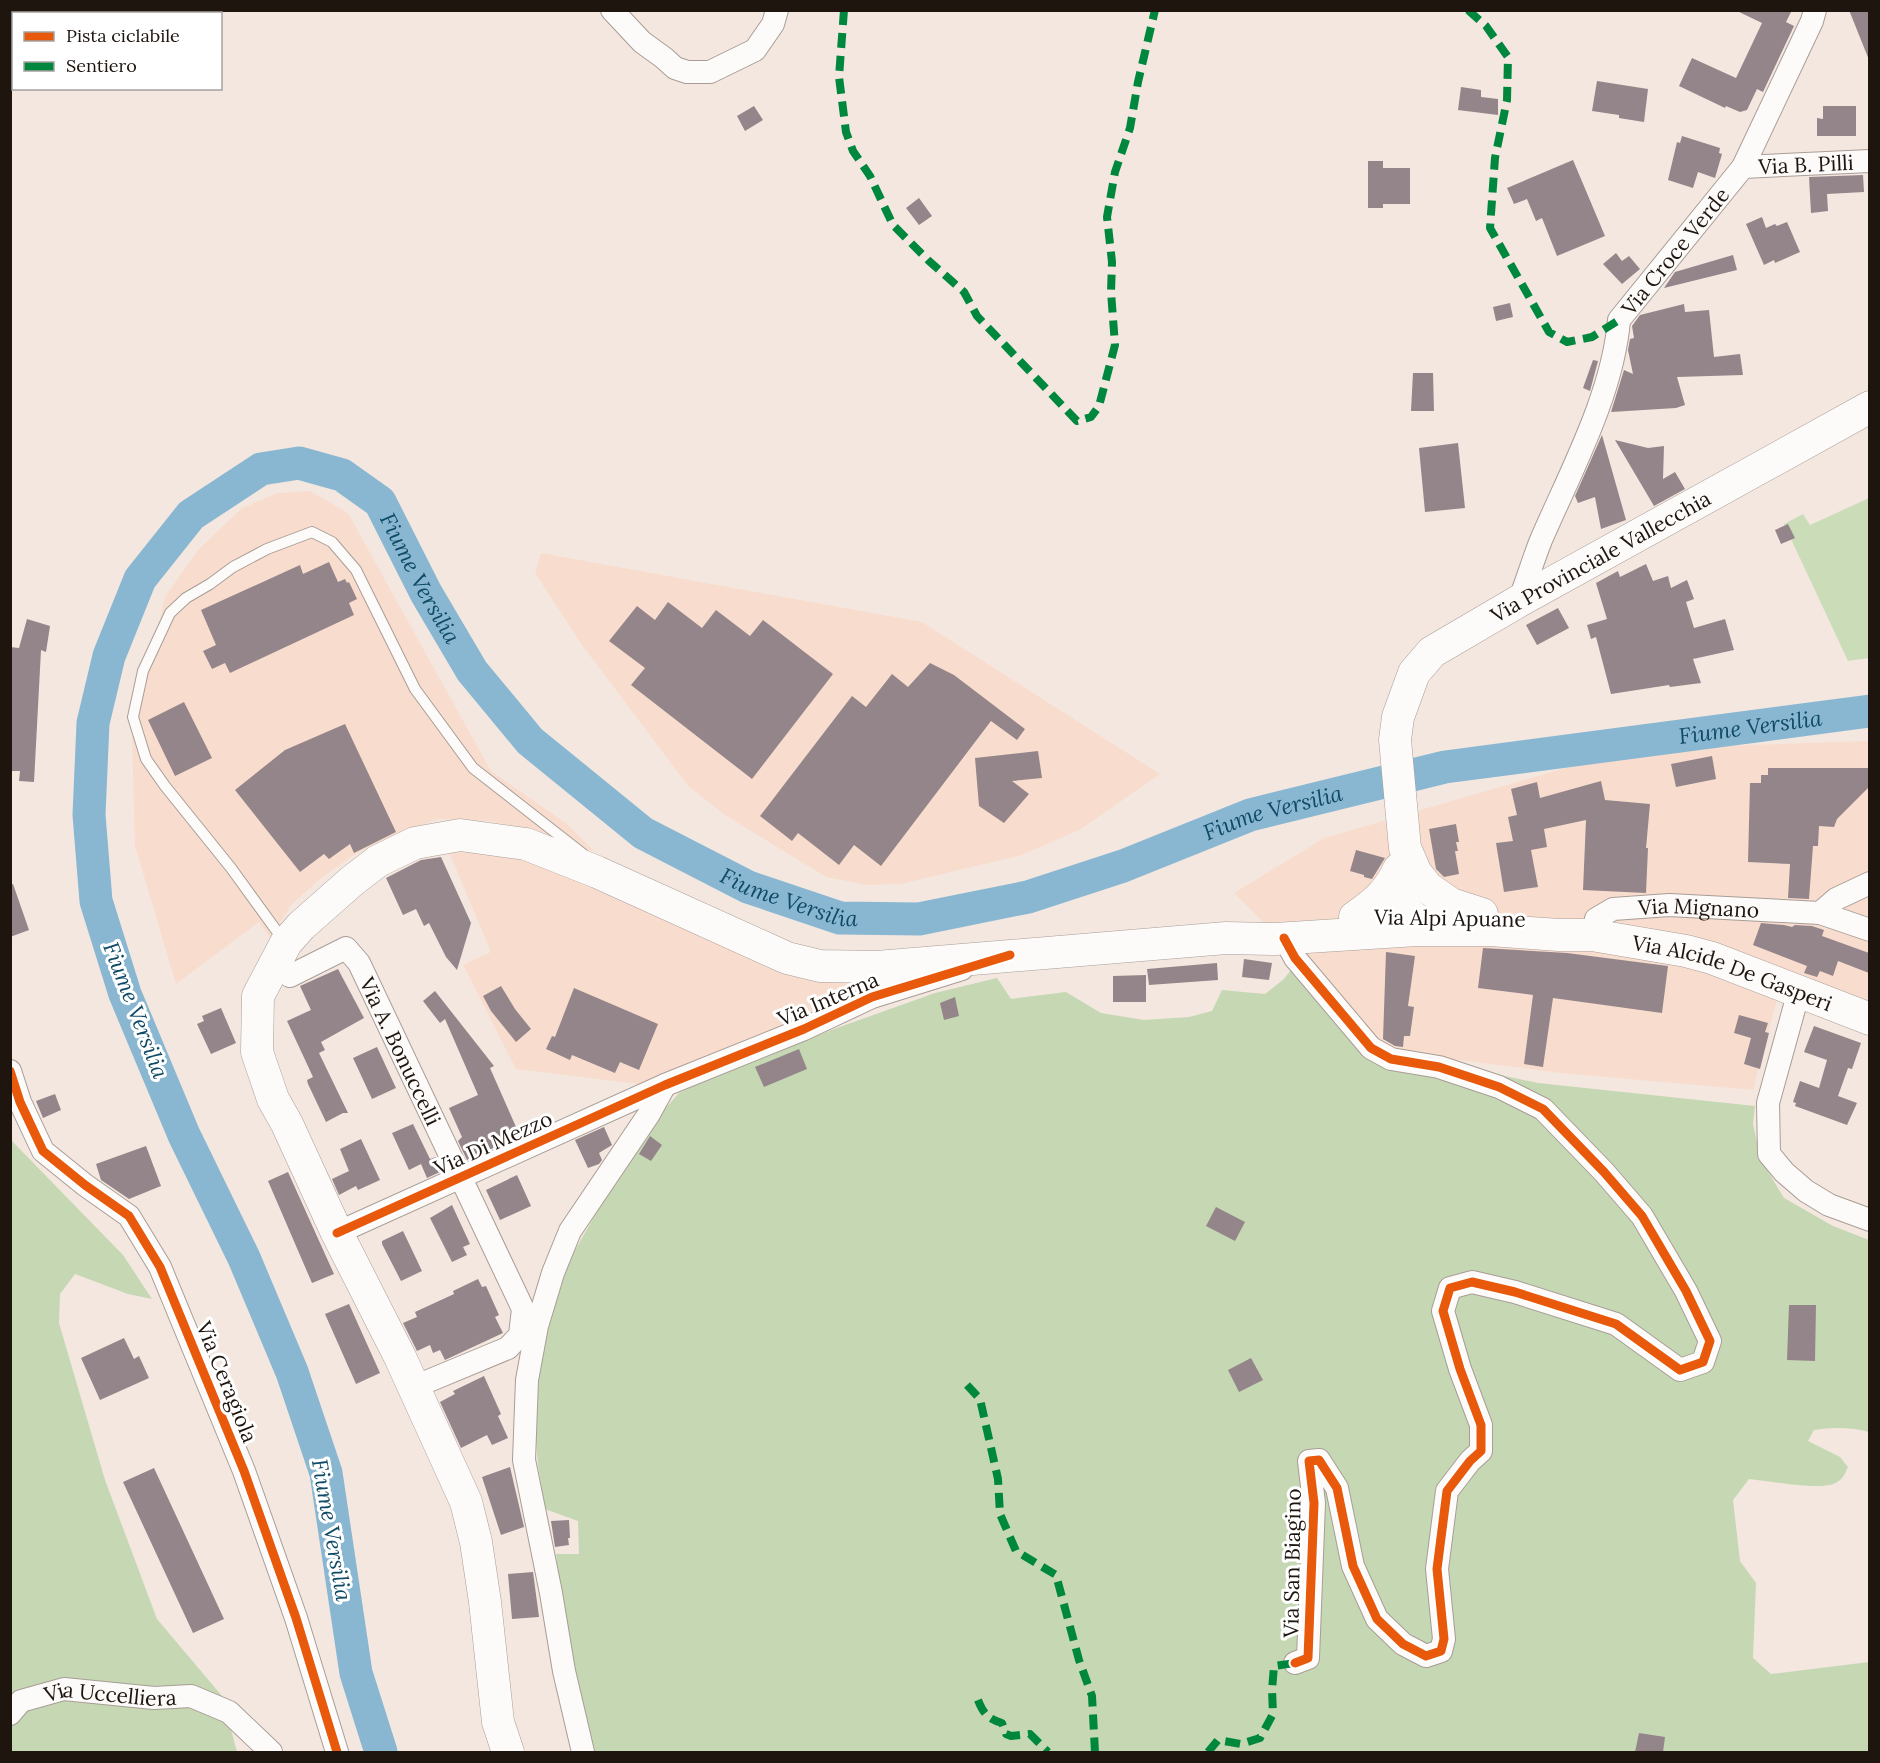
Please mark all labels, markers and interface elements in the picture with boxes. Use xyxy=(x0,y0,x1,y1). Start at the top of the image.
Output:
legend xyxy=(12,12,222,90)
text: Pista ciclabile xyxy=(66,24,180,47)
text: Sentiero xyxy=(66,54,137,77)
street label: Via B. Pilli xyxy=(1757,148,1854,180)
street label: Via Croce Verde xyxy=(1614,182,1735,321)
street label: Via Provinciale Vallecchia xyxy=(1485,484,1715,629)
water label: Fiume Versilia xyxy=(374,508,467,649)
water label: Fiume Versilia xyxy=(1677,703,1824,750)
water label: Fiume Versilia xyxy=(1199,779,1346,846)
water label: Fiume Versilia xyxy=(716,861,859,932)
street label: Via Mignano xyxy=(1636,891,1760,923)
street label: Via Alpi Apuane xyxy=(1373,903,1526,933)
street label: Via Alcide De Gasperi xyxy=(1629,928,1836,1017)
water label: Fiume Versilia xyxy=(97,938,175,1083)
street label: Via Interna xyxy=(772,966,883,1033)
street label: Via A. Bonuccelli xyxy=(354,972,448,1130)
street label: Via Di Mezzo xyxy=(429,1105,556,1182)
street label: Via Ceragiola xyxy=(190,1317,264,1447)
water label: Fiume Versilia xyxy=(306,1457,358,1604)
street label: Via San Biagino xyxy=(1277,1488,1307,1639)
street label: Via Uccelliera xyxy=(40,1675,177,1712)

